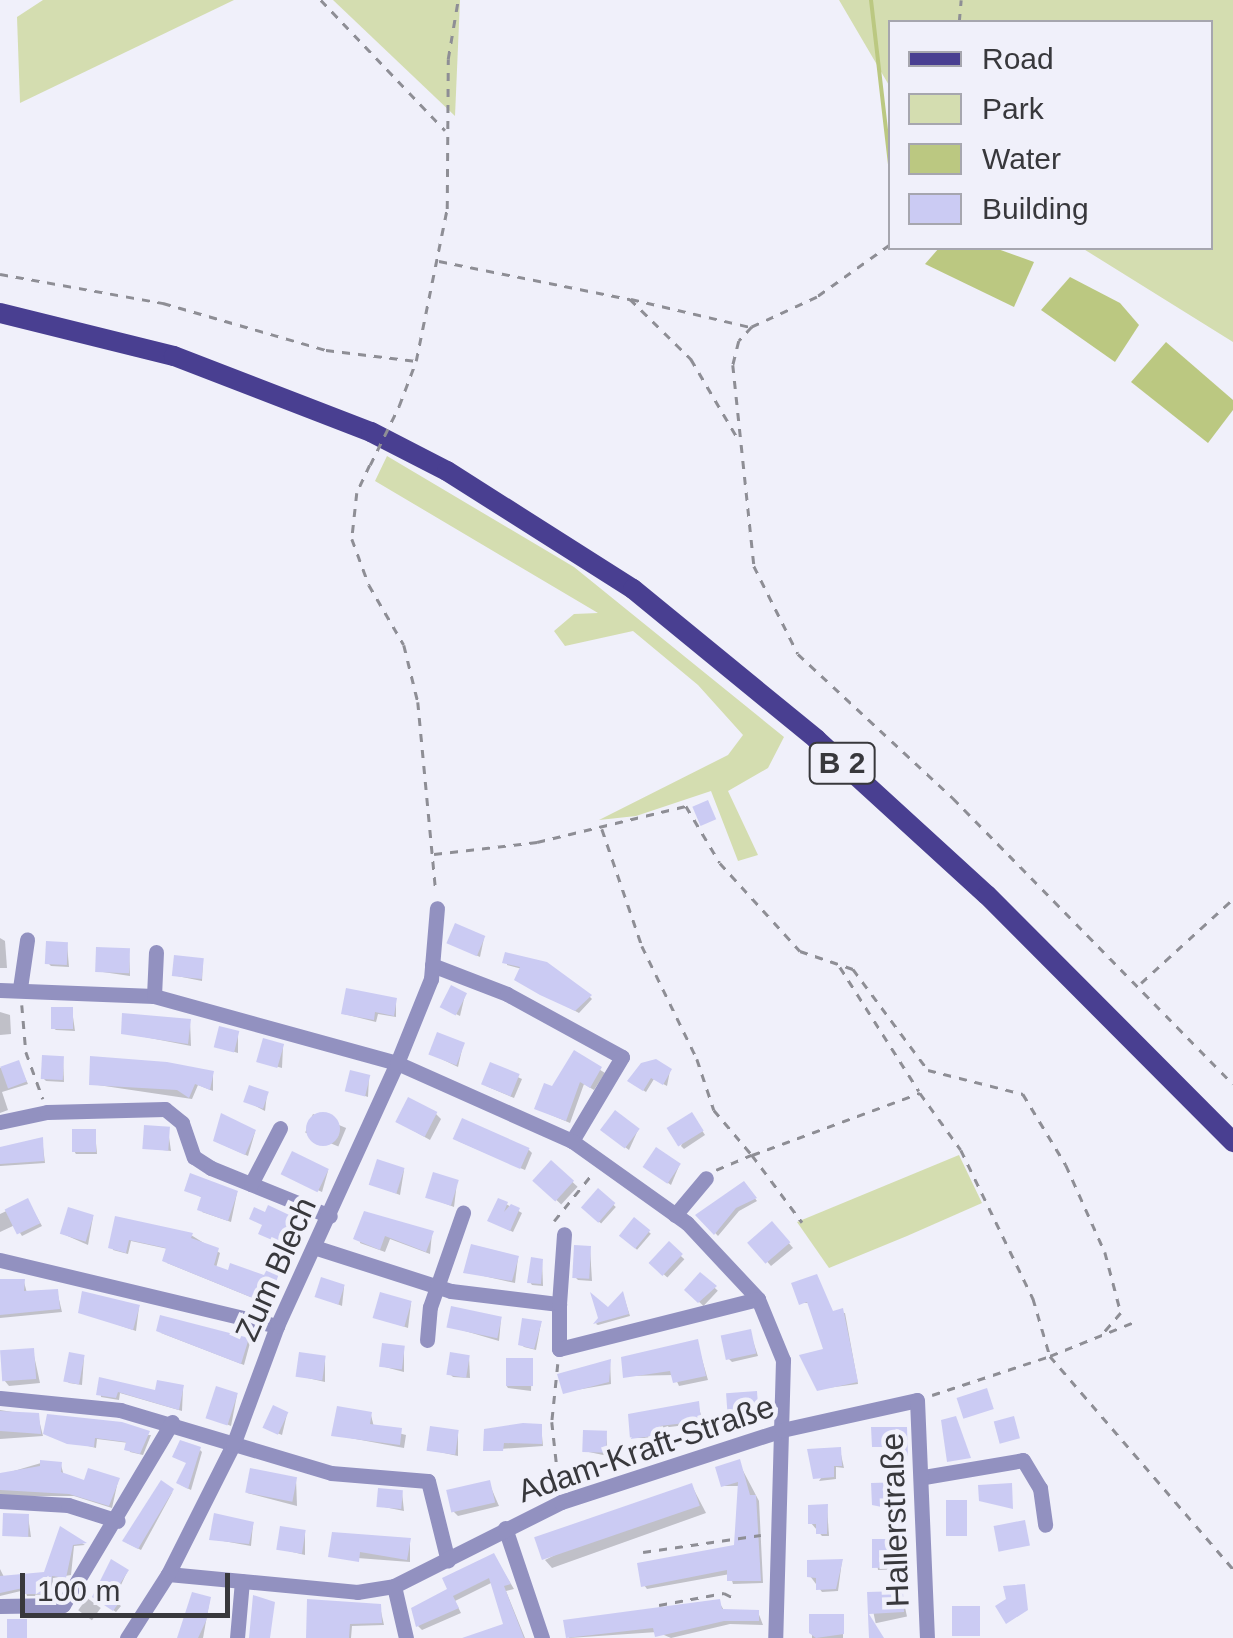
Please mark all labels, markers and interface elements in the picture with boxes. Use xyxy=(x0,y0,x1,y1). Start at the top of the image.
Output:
legend xyxy=(888,20,1213,250)
text: Road xyxy=(982,42,1054,75)
text: Park xyxy=(982,92,1044,125)
text: Water xyxy=(982,142,1061,175)
text: Building xyxy=(982,192,1089,225)
road number: B 2 xyxy=(807,738,877,788)
street label: Zum Blech xyxy=(227,1191,325,1347)
street label: Adam-Kraft-Straße xyxy=(513,1387,779,1511)
street label: Hallerstraße xyxy=(873,1432,917,1608)
scale bar xyxy=(25,1553,235,1615)
text: 100 m xyxy=(37,1574,120,1607)

